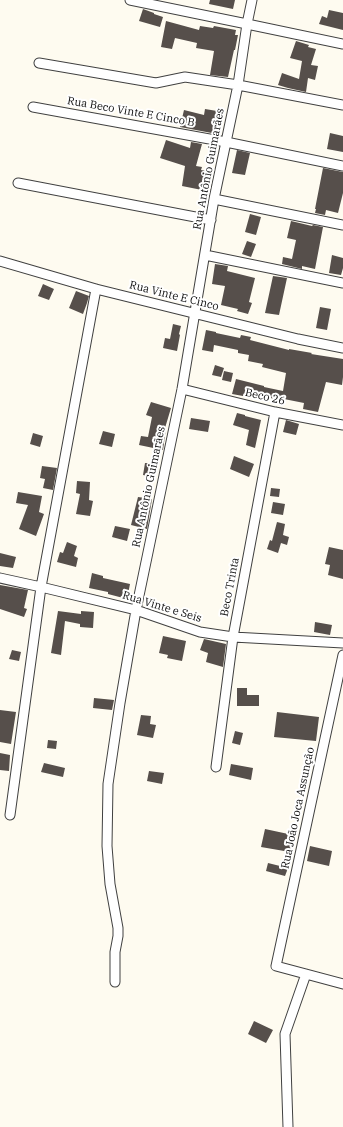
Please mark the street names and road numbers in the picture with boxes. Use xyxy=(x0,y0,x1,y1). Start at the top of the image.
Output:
street label: Rua Beco Vinte E Cinco B xyxy=(66,94,196,130)
street label: Rua Antônio Guimarães xyxy=(191,107,227,231)
street label: Rua Vinte E Cinco xyxy=(128,279,220,313)
street label: Beco 26 xyxy=(244,386,286,408)
street label: Rua Antônio Guimarães xyxy=(130,425,168,549)
street label: Beco Trinta xyxy=(218,556,242,618)
street label: Rua Vinte e Seis xyxy=(121,589,203,625)
street label: Rua João Joca Assunção xyxy=(279,746,317,870)

